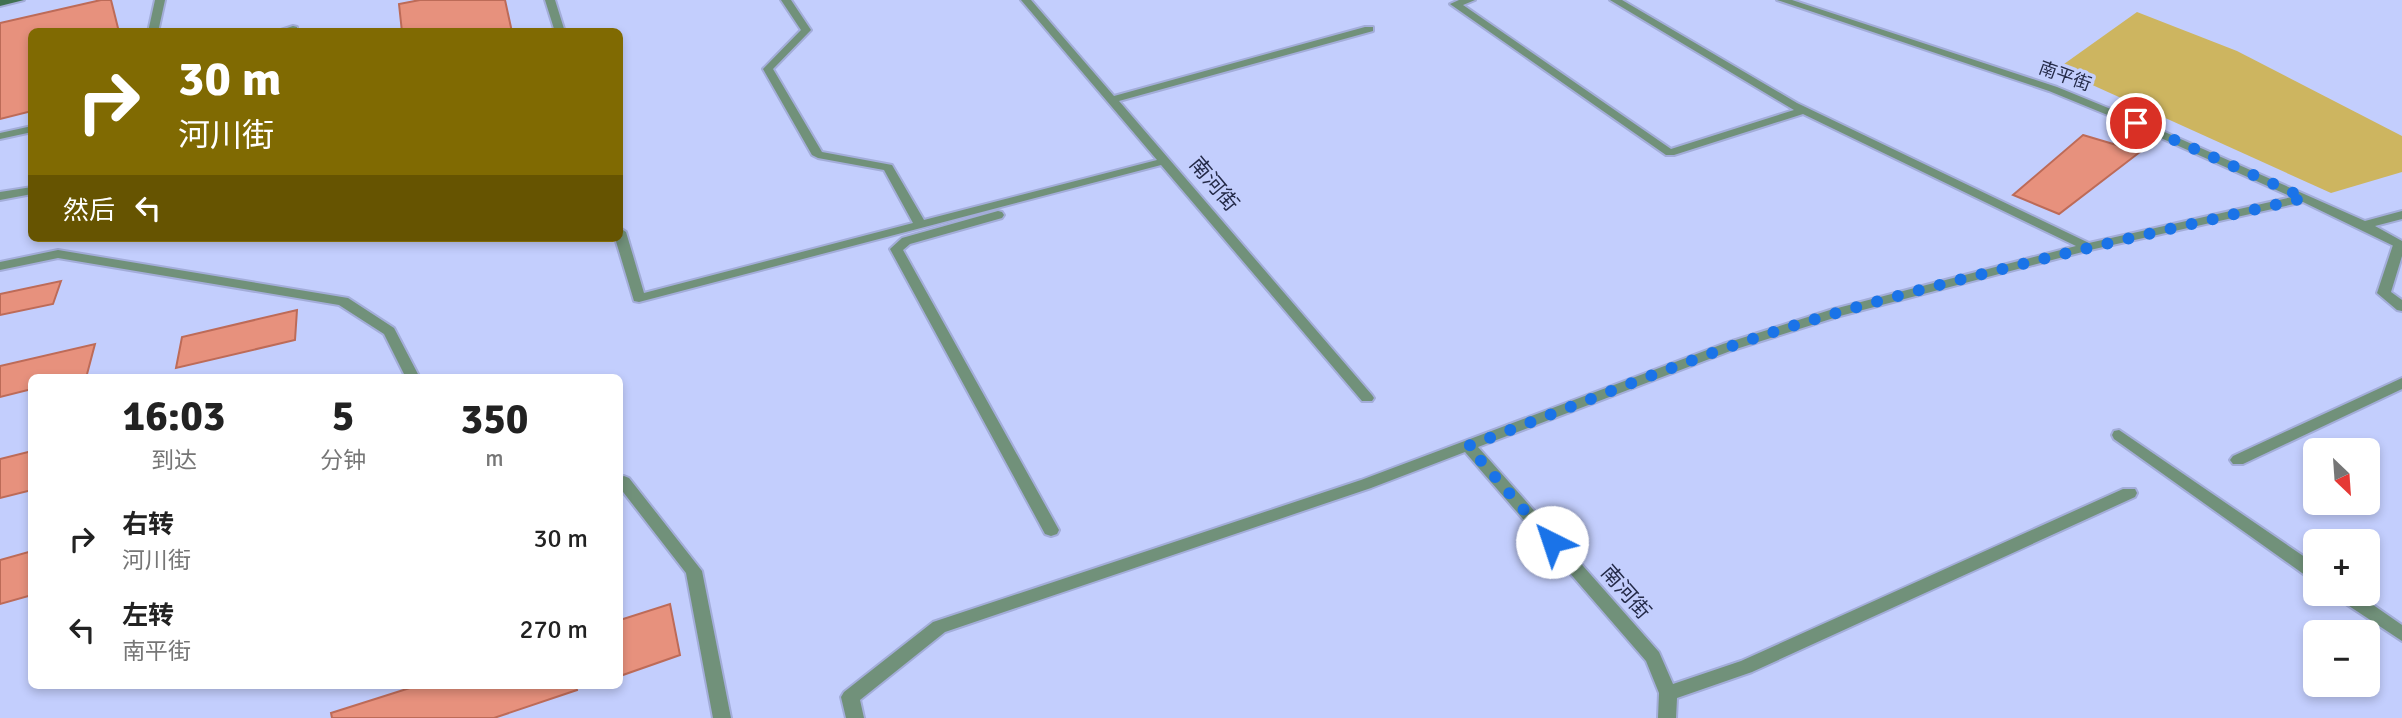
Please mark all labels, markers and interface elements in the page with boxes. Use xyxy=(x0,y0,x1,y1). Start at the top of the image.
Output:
text: 30 m xyxy=(178,49,281,109)
icon: right xyxy=(63,56,154,147)
street label: 南平街 xyxy=(2036,56,2094,96)
pin xyxy=(2106,93,2166,153)
icon: arrive xyxy=(2117,104,2155,142)
text: 河川街 xyxy=(178,116,274,155)
street label: 南河街 xyxy=(1184,152,1244,216)
icon: left xyxy=(129,189,167,227)
text: 然后 xyxy=(63,195,115,227)
text: 16:03 xyxy=(122,391,226,442)
text: 5 xyxy=(332,391,354,442)
text: 350 xyxy=(460,394,529,445)
north arrow xyxy=(2303,438,2380,514)
map controls xyxy=(2303,438,2380,697)
text: m xyxy=(485,444,504,473)
text: 到达 xyxy=(151,446,197,475)
text: 分钟 xyxy=(320,446,366,475)
position arrow xyxy=(1515,505,1589,579)
text: 右转 xyxy=(122,509,174,541)
icon: right xyxy=(63,520,101,558)
text: 30 m xyxy=(533,523,588,555)
button: + xyxy=(2303,529,2380,606)
text: 河川街 xyxy=(122,546,191,575)
street label: 南河街 xyxy=(1596,560,1656,624)
text: 左转 xyxy=(122,600,174,632)
icon: left xyxy=(63,611,101,649)
text: 270 m xyxy=(519,614,588,646)
button: − xyxy=(2303,620,2380,697)
text: 南平街 xyxy=(122,637,191,666)

